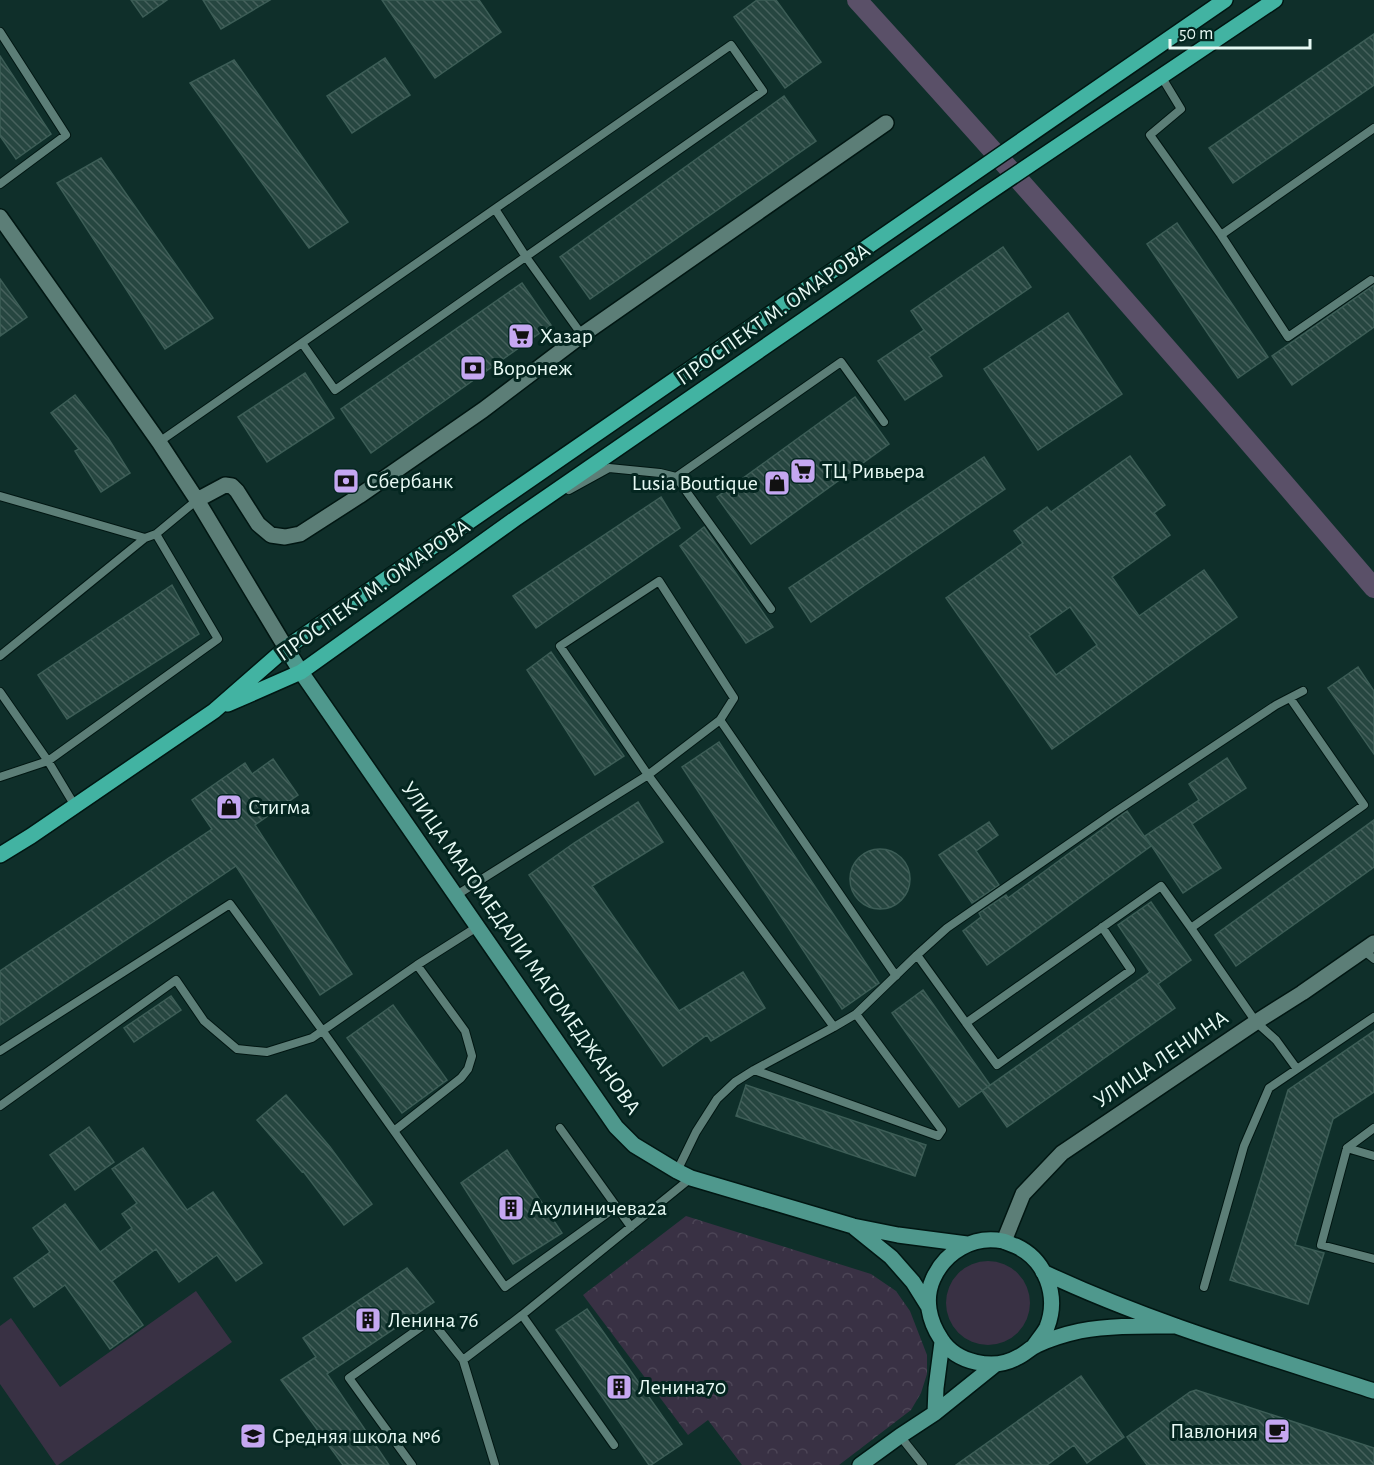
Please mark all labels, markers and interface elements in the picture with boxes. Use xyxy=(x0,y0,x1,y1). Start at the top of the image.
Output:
scale bar xyxy=(1170,12,1310,50)
text: 50 m xyxy=(1179,25,1213,43)
street label: ПРОСПЕКТ М. ОМАРОВА xyxy=(672,239,874,389)
supermarket icon: Хазар xyxy=(506,321,536,351)
place label: Хазар xyxy=(540,325,593,347)
bank icon: Воронеж xyxy=(458,353,488,383)
place label: Воронеж xyxy=(492,357,573,379)
supermarket icon: ТЦ Ривьера xyxy=(788,456,818,486)
place label: ТЦ Ривьера xyxy=(822,460,925,482)
bank icon: Сбербанк xyxy=(331,466,361,496)
shop icon: Lusia Boutique xyxy=(762,468,792,498)
place label: Сбербанк xyxy=(366,470,453,492)
place label: Lusia Boutique xyxy=(632,472,758,494)
street label: ПРОСПЕКТ М. ОМАРОВА xyxy=(272,515,474,665)
street label: УЛИЦА МАГОМЕДАЛИ МАГОМЕДЖАНОВА xyxy=(397,778,645,1118)
shop icon: Стигма xyxy=(214,792,244,822)
place label: Стигма xyxy=(248,796,310,818)
street label: УЛИЦА ЛЕНИНА xyxy=(1090,1006,1232,1112)
building icon: Акулиничева2а xyxy=(496,1193,526,1223)
place label: Акулиничева2а xyxy=(530,1197,667,1219)
building icon: Ленина 76 xyxy=(353,1305,383,1335)
place label: Ленина 76 xyxy=(388,1309,479,1331)
building icon: Ленина70 xyxy=(604,1372,634,1402)
place label: Ленина70 xyxy=(638,1376,726,1398)
cafe icon: Павлония xyxy=(1262,1416,1292,1446)
place label: Павлония xyxy=(1170,1420,1258,1442)
school or university icon: Средняя школа №6 xyxy=(238,1421,268,1451)
place label: Средняя школа №6 xyxy=(272,1425,441,1447)

